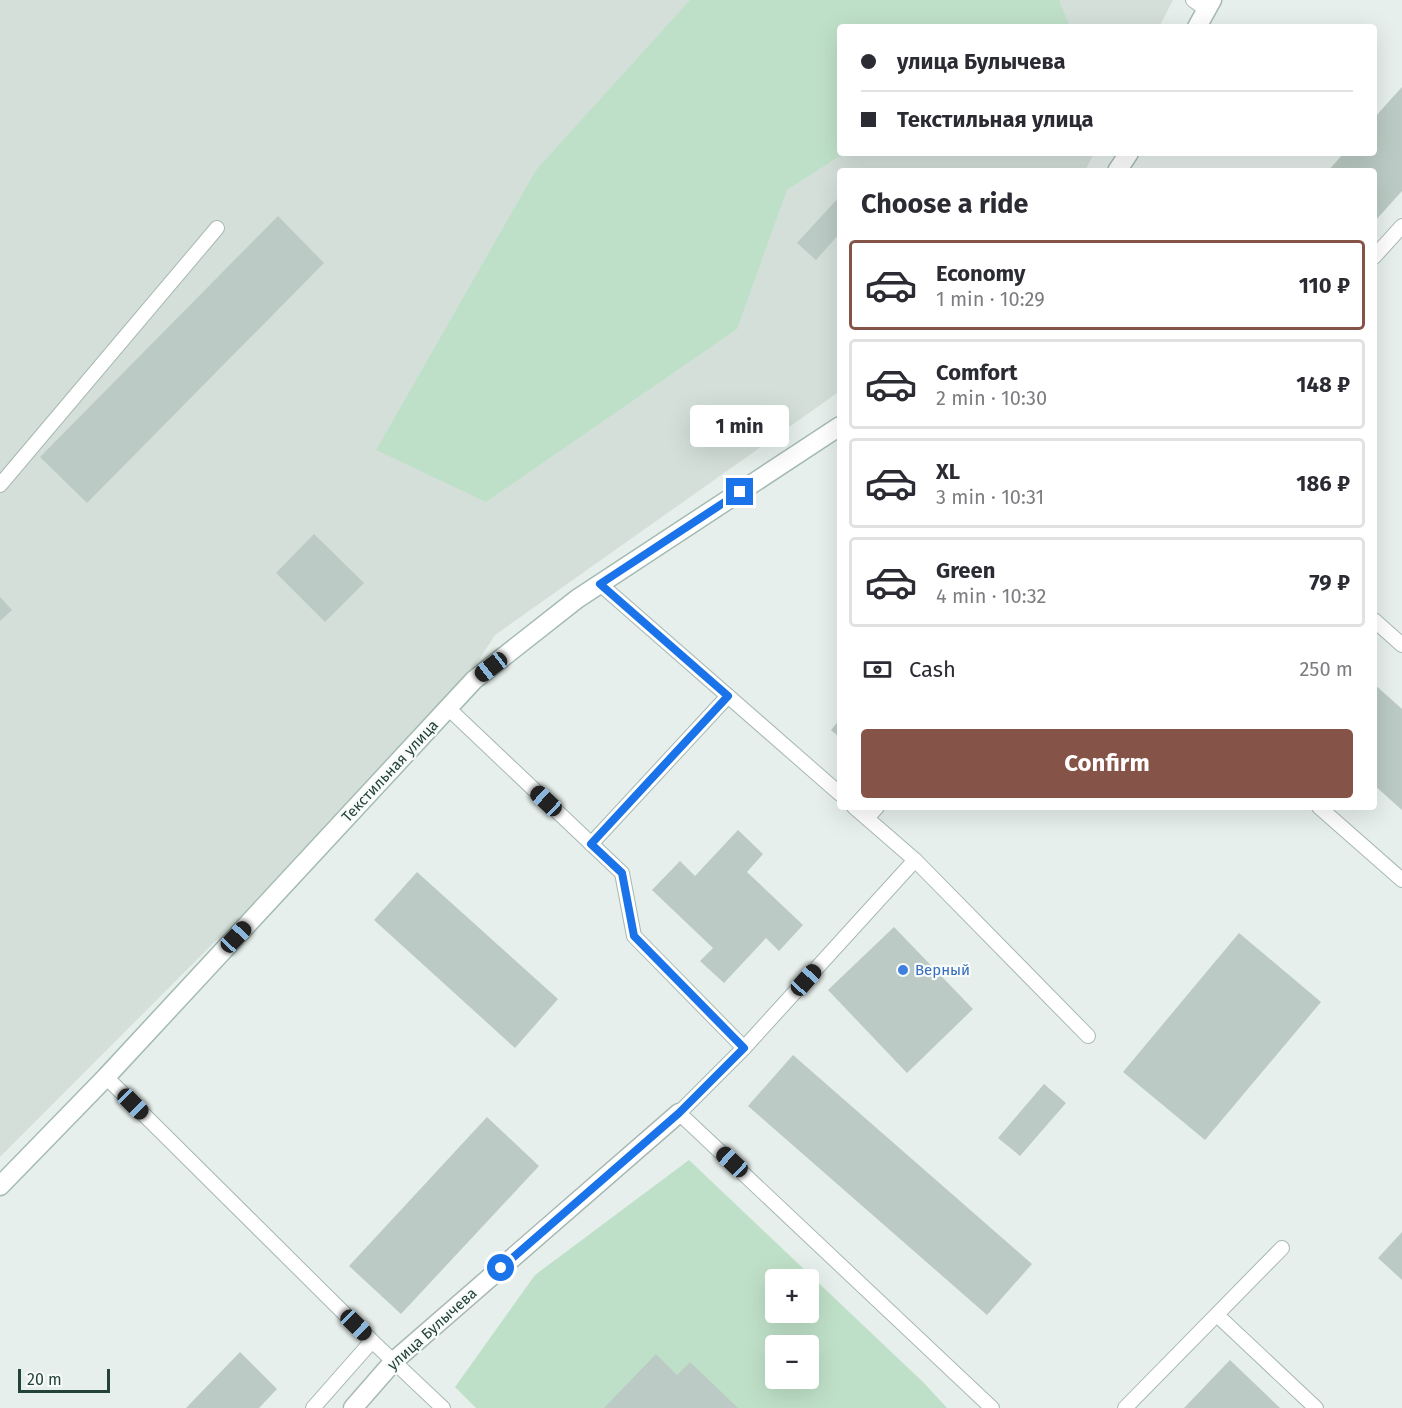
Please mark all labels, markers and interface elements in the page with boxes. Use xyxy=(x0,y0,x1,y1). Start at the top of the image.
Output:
text: улица Булычева xyxy=(897,48,1066,75)
text: Текстильная улица xyxy=(897,106,1094,133)
text: Choose a ride xyxy=(861,188,1028,220)
icon: car xyxy=(864,258,918,312)
text: Economy xyxy=(936,260,1025,287)
text: 110 ₽ xyxy=(1299,272,1350,299)
text: 1 min · 10:29 xyxy=(936,287,1045,311)
icon: car xyxy=(864,357,918,411)
text: Comfort xyxy=(936,359,1017,386)
text: 148 ₽ xyxy=(1296,371,1350,398)
text: 2 min · 10:30 xyxy=(936,386,1047,410)
callout: 1 min xyxy=(690,405,789,447)
text: 1 min xyxy=(715,414,764,438)
icon: car xyxy=(864,456,918,510)
text: XL xyxy=(936,458,960,485)
text: 186 ₽ xyxy=(1296,470,1350,497)
route end xyxy=(726,478,753,505)
text: 3 min · 10:31 xyxy=(936,485,1044,509)
icon: car xyxy=(864,555,918,609)
text: Green xyxy=(936,557,995,584)
text: 79 ₽ xyxy=(1309,569,1350,596)
text: 4 min · 10:32 xyxy=(936,584,1046,608)
car xyxy=(471,649,511,685)
icon: cash xyxy=(861,653,894,686)
text: Cash xyxy=(909,656,956,683)
text: 250 m xyxy=(1299,657,1353,681)
street label: Текстильная улица xyxy=(338,716,442,826)
button: Confirm xyxy=(861,729,1353,798)
car xyxy=(527,782,565,820)
car xyxy=(217,918,255,956)
car xyxy=(787,961,825,999)
place label: Верный xyxy=(915,961,970,979)
marker: Верный xyxy=(896,963,910,977)
car xyxy=(114,1085,152,1123)
car xyxy=(713,1143,751,1181)
route start xyxy=(487,1254,514,1281)
map controls xyxy=(765,1269,819,1389)
button: + xyxy=(765,1269,819,1323)
street label: улица Булычева xyxy=(384,1284,480,1374)
car xyxy=(337,1306,375,1344)
button: − xyxy=(765,1335,819,1389)
scale bar xyxy=(18,1366,110,1394)
text: 20 m xyxy=(27,1370,62,1389)

